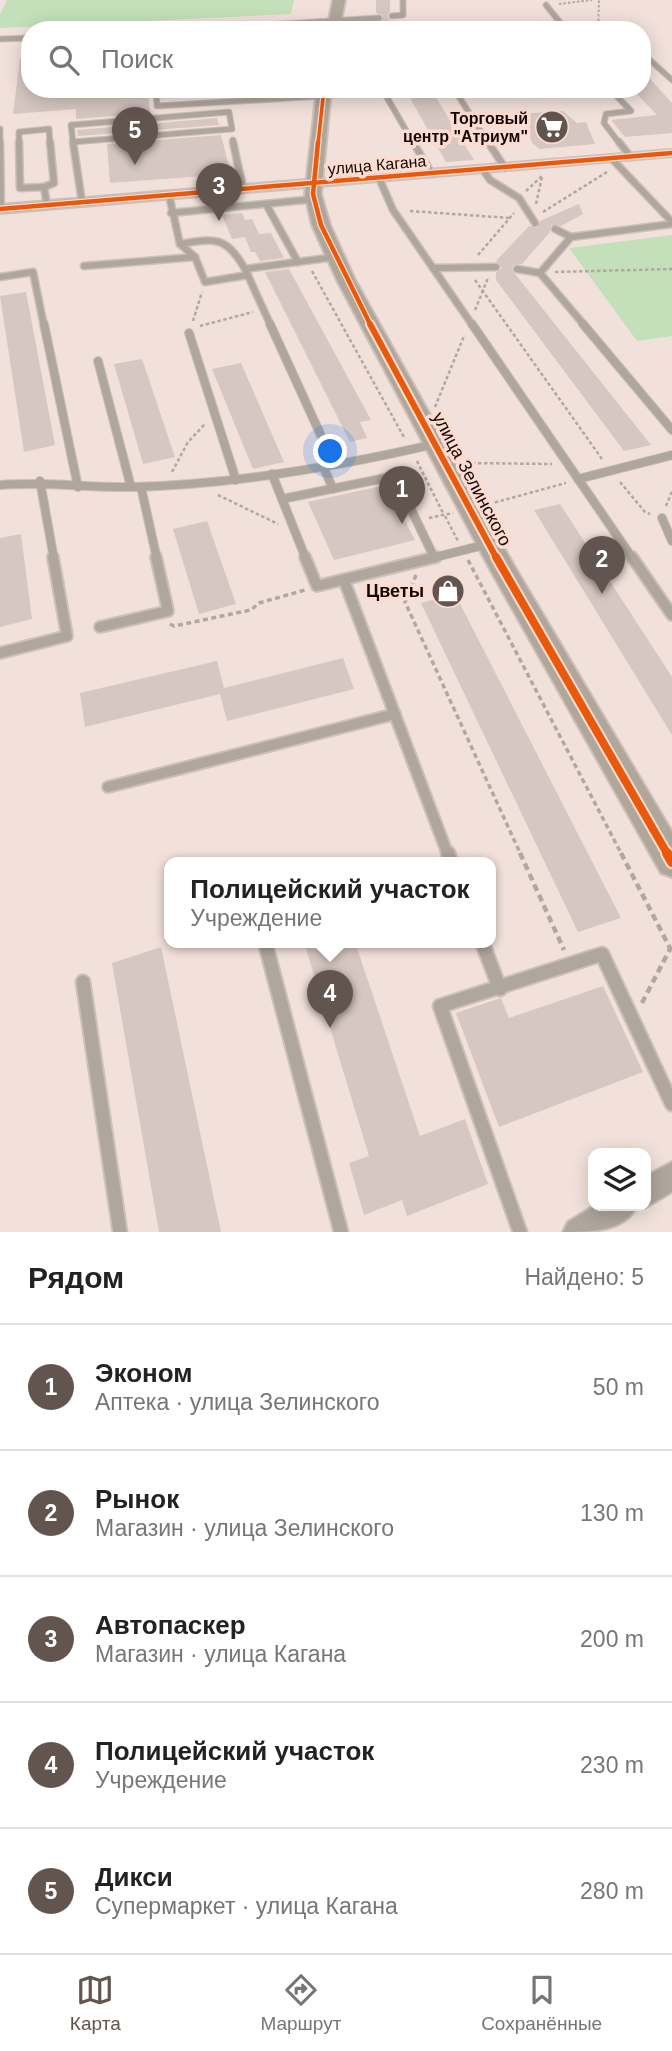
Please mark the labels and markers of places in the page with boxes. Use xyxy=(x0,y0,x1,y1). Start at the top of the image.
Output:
pin: 5 xyxy=(112,107,158,165)
supermarket icon: Торговый центр "Атриум" xyxy=(533,108,571,146)
place label: Торговый центр "Атриум" xyxy=(403,110,528,145)
pin: 3 xyxy=(196,163,242,221)
pin: 1 xyxy=(379,466,425,524)
pin: 2 xyxy=(579,536,625,594)
shop icon: Цветы xyxy=(429,572,467,610)
place label: Цветы xyxy=(366,581,424,601)
pin: 4 xyxy=(307,970,353,1028)

